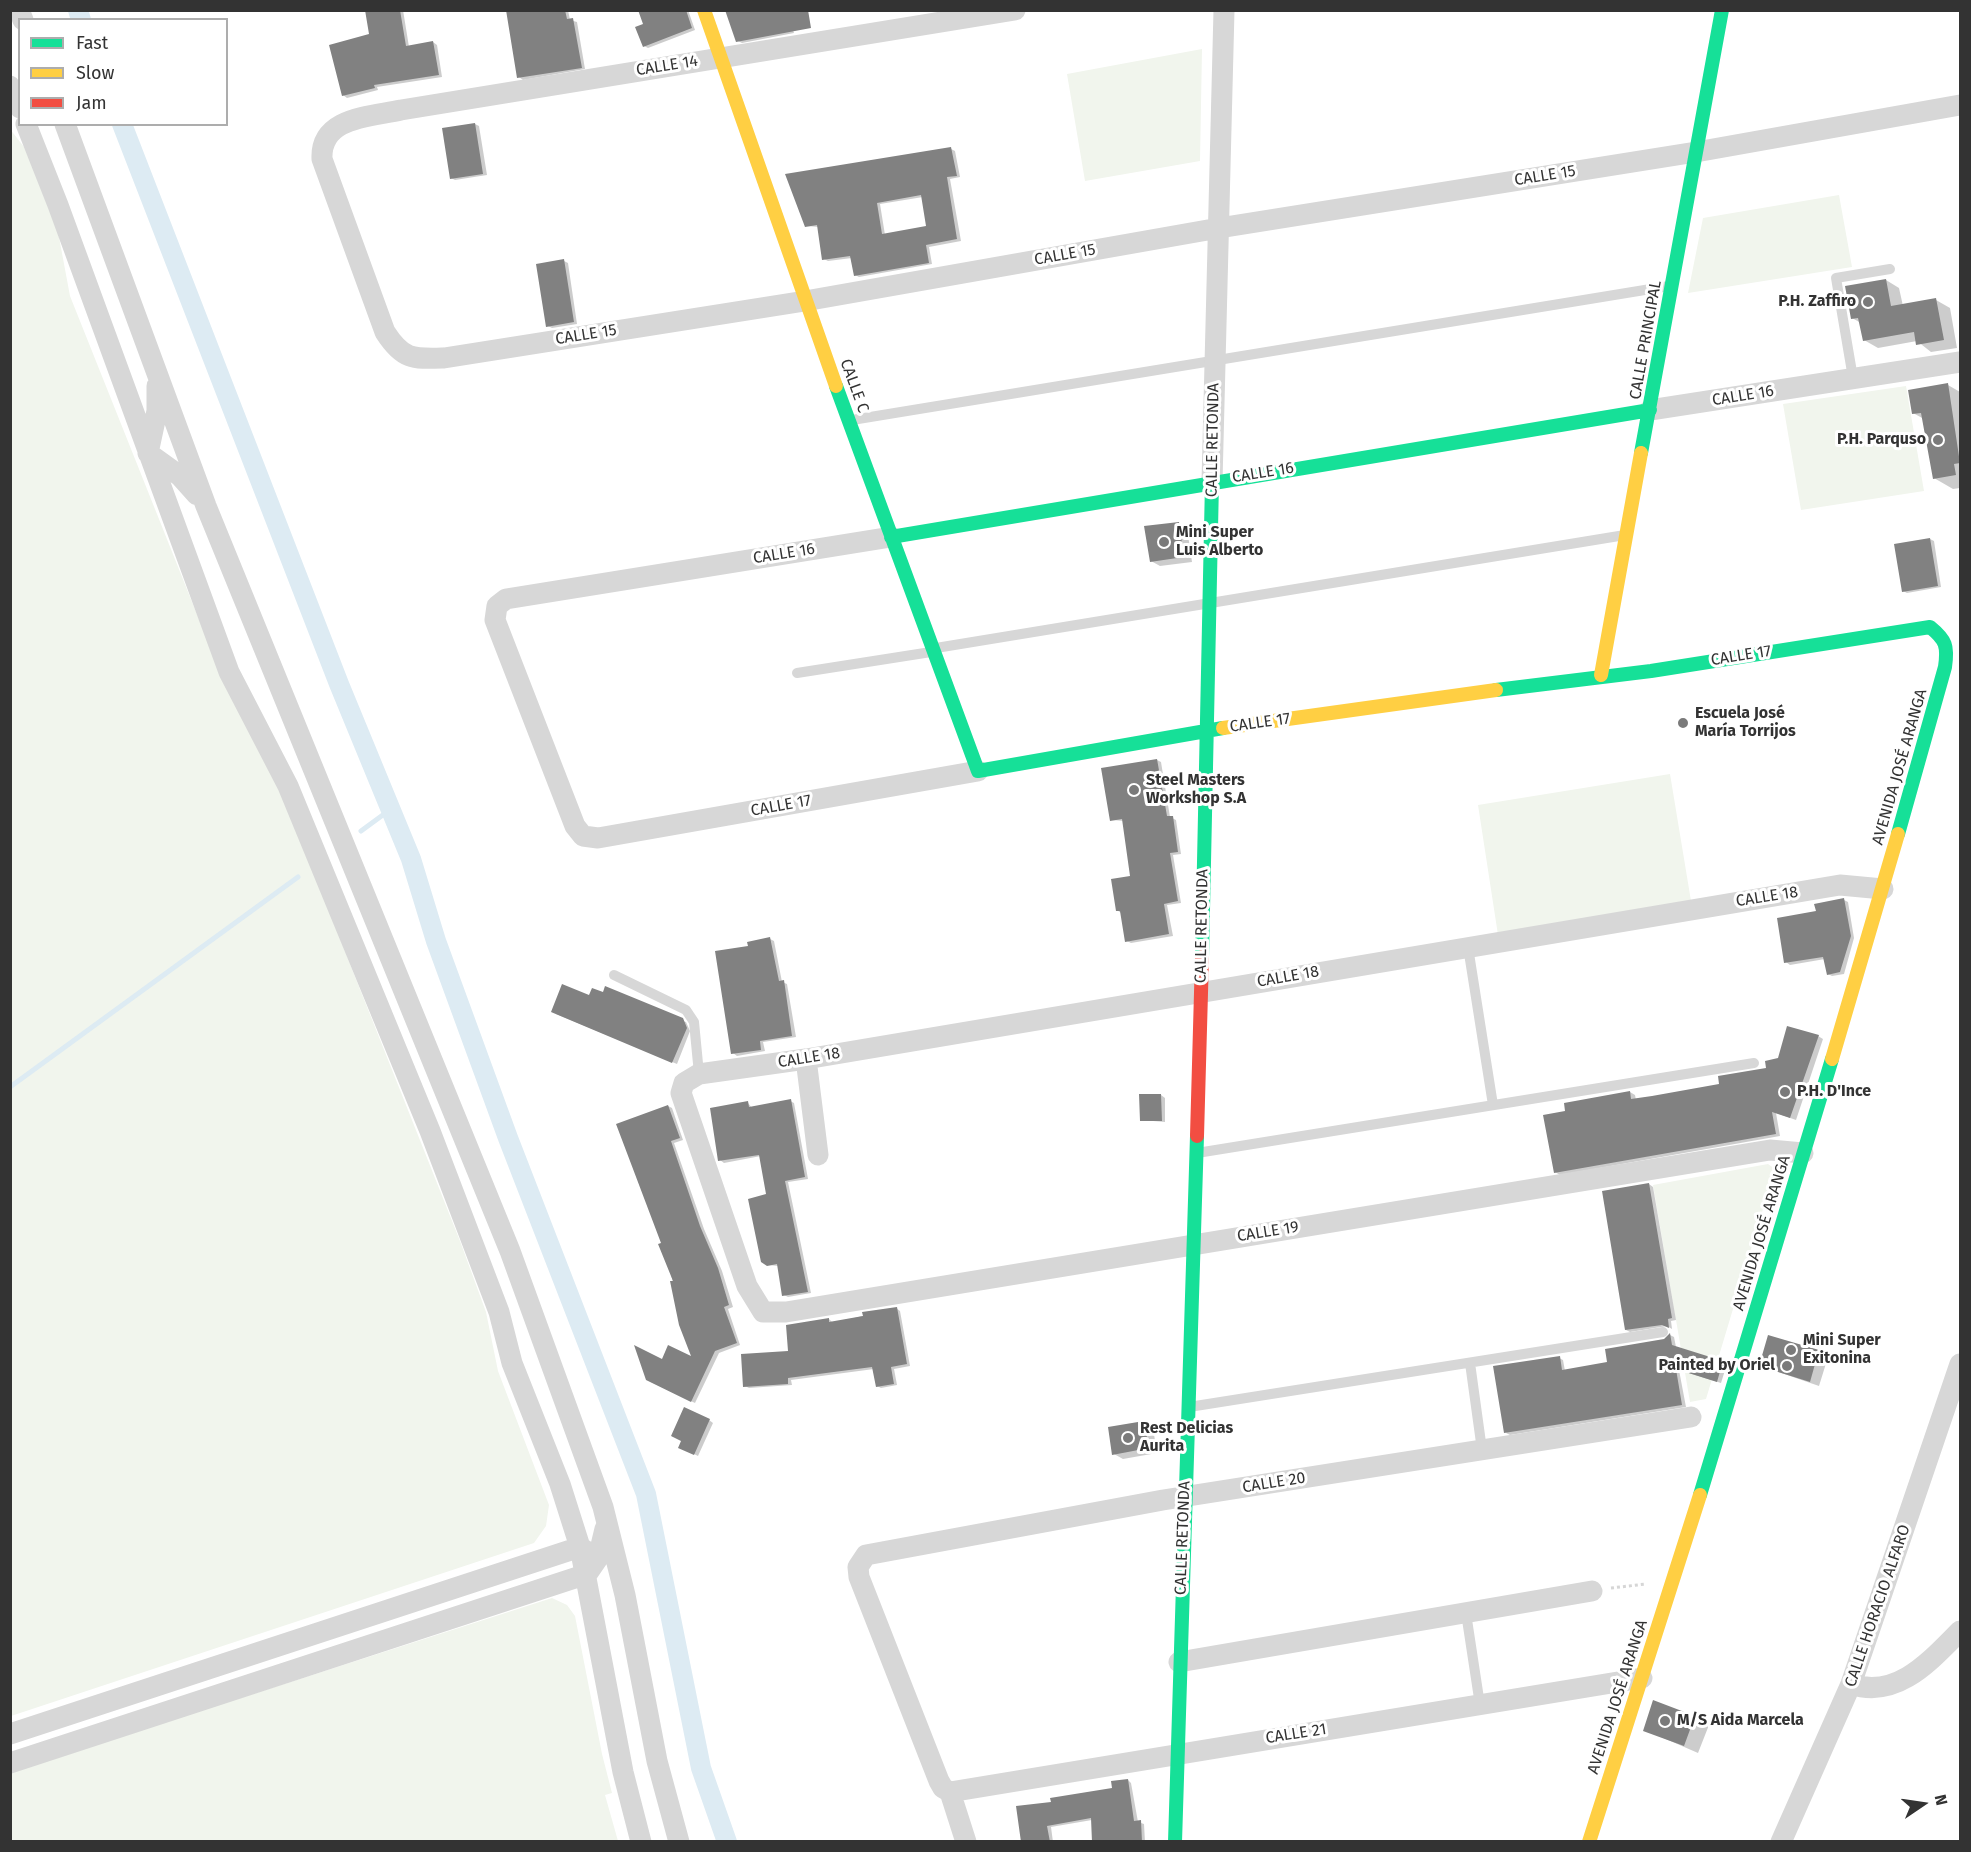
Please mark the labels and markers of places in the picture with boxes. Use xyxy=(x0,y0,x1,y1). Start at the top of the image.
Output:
place label: P.H. Zaffiro xyxy=(1778,292,1856,312)
marker: P.H. Zaffiro xyxy=(1861,295,1875,309)
place label: P.H. Parquso xyxy=(1837,430,1926,450)
marker: P.H. Parquso xyxy=(1931,433,1945,447)
place label: Mini Super Luis Alberto xyxy=(1176,523,1263,561)
marker: Mini Super Luis Alberto xyxy=(1157,535,1171,549)
place label: Escuela José María Torrijos xyxy=(1695,704,1796,742)
marker: Escuela José María Torrijos xyxy=(1676,716,1690,730)
place label: Steel Masters Workshop S.A xyxy=(1146,771,1246,809)
marker: Steel Masters Workshop S.A xyxy=(1127,783,1141,797)
place label: P.H. D'Ince xyxy=(1797,1082,1871,1102)
marker: P.H. D'Ince xyxy=(1778,1085,1792,1099)
place label: Mini Super Exitonina xyxy=(1803,1331,1881,1369)
marker: Mini Super Exitonina xyxy=(1784,1343,1798,1357)
place label: Painted by Oriel xyxy=(1659,1356,1775,1376)
marker: Painted by Oriel xyxy=(1780,1359,1794,1373)
place label: Rest Delicias Aurita xyxy=(1140,1419,1233,1457)
marker: Rest Delicias Aurita xyxy=(1121,1431,1135,1445)
place label: M/S Aida Marcela xyxy=(1677,1711,1804,1731)
marker: M/S Aida Marcela xyxy=(1658,1714,1672,1728)

